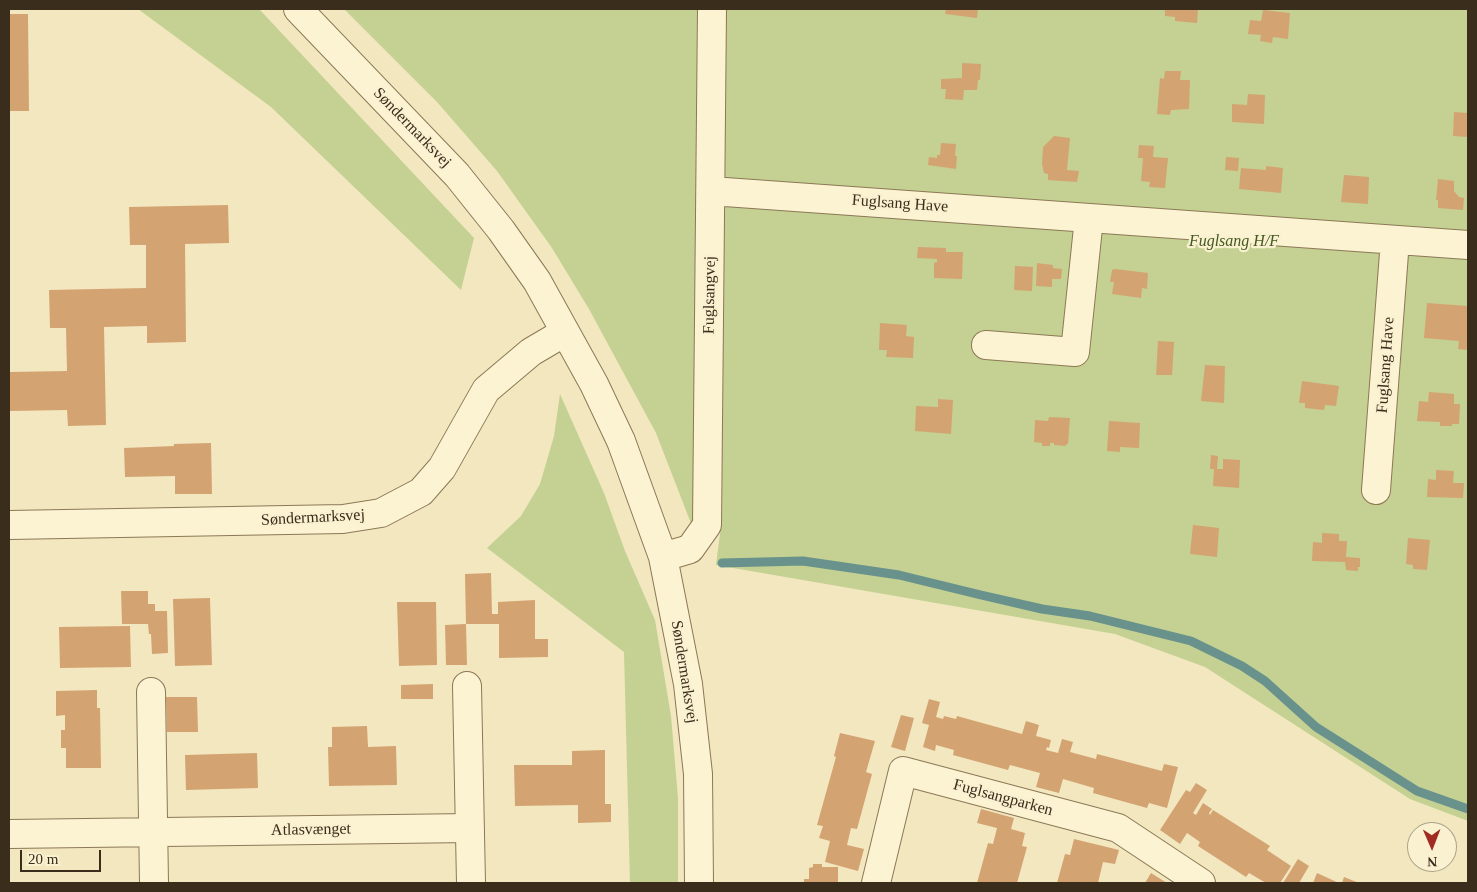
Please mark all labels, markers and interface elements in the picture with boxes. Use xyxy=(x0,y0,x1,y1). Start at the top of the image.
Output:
street label: Søndermarksvej xyxy=(369,84,455,172)
street label: Fuglsang Have xyxy=(851,191,949,217)
park label: Fuglsang H/F xyxy=(1189,232,1279,252)
street label: Fuglsangvej xyxy=(700,256,720,334)
street label: Fuglsang Have xyxy=(1373,316,1399,414)
street label: Søndermarksvej xyxy=(261,506,365,530)
street label: Søndermarksvej xyxy=(666,619,702,725)
street label: Fuglsangparken xyxy=(951,776,1055,820)
street label: Atlasvænget xyxy=(271,820,351,840)
north arrow xyxy=(1407,822,1457,872)
scale bar xyxy=(22,840,104,872)
text: 20 m xyxy=(28,851,58,867)
text: N xyxy=(1427,854,1437,869)

